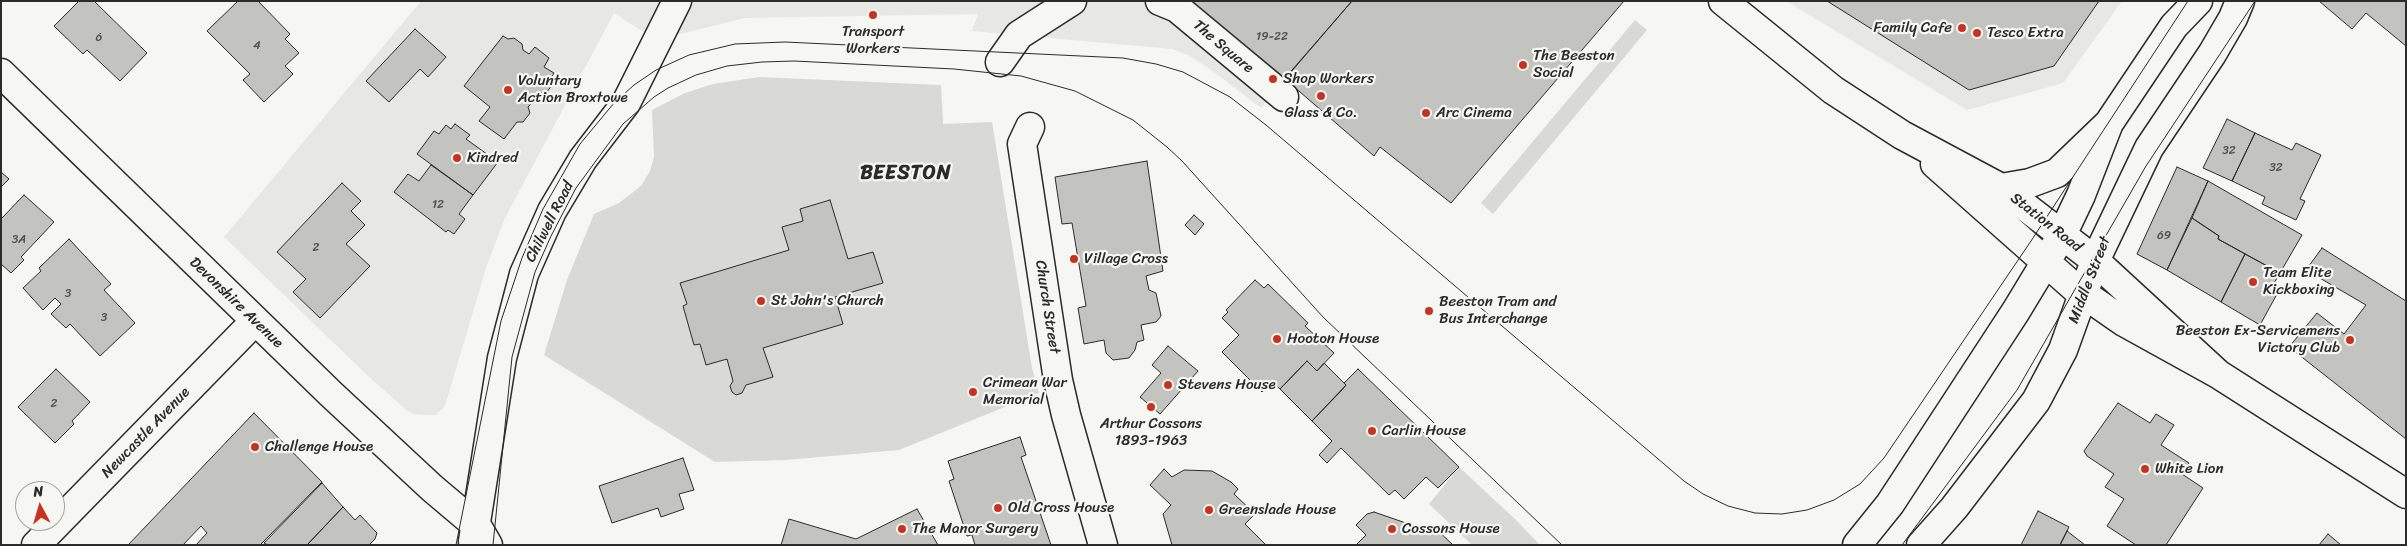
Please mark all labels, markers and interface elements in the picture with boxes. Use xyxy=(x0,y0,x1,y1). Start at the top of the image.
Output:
marker: Transport Workers xyxy=(867,9,879,21)
street label: The Square xyxy=(1189,16,1257,78)
place label: Family Cafe xyxy=(1874,19,1952,37)
marker: Family Cafe xyxy=(1956,22,1968,34)
place label: Transport Workers xyxy=(842,23,904,58)
place label: Tesco Extra xyxy=(1987,24,2064,42)
marker: Tesco Extra xyxy=(1971,27,1983,39)
house number: 19-22 xyxy=(1256,30,1288,44)
house number: 6 xyxy=(96,31,102,45)
house number: 4 xyxy=(253,39,261,53)
place label: The Beeston Social xyxy=(1533,47,1615,82)
marker: The Beeston Social xyxy=(1517,59,1529,71)
place label: Shop Workers xyxy=(1283,70,1374,88)
place label: Voluntary Action Broxtowe xyxy=(518,72,628,107)
marker: Shop Workers xyxy=(1267,73,1279,85)
marker: Voluntary Action Broxtowe xyxy=(502,84,514,96)
marker: Glass & Co. xyxy=(1315,90,1327,102)
place label: Glass & Co. xyxy=(1284,104,1358,122)
place label: Arc Cinema xyxy=(1436,104,1512,122)
marker: Arc Cinema xyxy=(1420,107,1432,119)
house number: 32 xyxy=(2222,144,2236,158)
place label: Kindred xyxy=(467,149,518,167)
marker: Kindred xyxy=(451,152,463,164)
house number: 32 xyxy=(2269,161,2283,175)
district label: BEESTON xyxy=(860,162,952,186)
street label: Chilwell Road xyxy=(522,179,578,265)
street label: Station Road xyxy=(2007,189,2085,257)
house number: 12 xyxy=(432,198,444,212)
house number: 69 xyxy=(2157,229,2171,243)
house number: 3A xyxy=(12,233,26,247)
street label: Middle Street xyxy=(2065,234,2115,326)
house number: 2 xyxy=(313,241,319,255)
place label: Village Cross xyxy=(1084,250,1168,268)
marker: Village Cross xyxy=(1068,253,1080,265)
street label: Devonshire Avenue xyxy=(185,254,287,352)
street label: Church Street xyxy=(1031,259,1063,355)
place label: Team Elite Kickboxing xyxy=(2263,264,2335,299)
marker: Team Elite Kickboxing xyxy=(2247,276,2259,288)
house number: 3 xyxy=(65,287,71,301)
place label: St John's Church xyxy=(771,292,884,310)
place label: Beeston Tram and Bus Interchange xyxy=(1439,293,1556,328)
marker: St John's Church xyxy=(755,295,767,307)
marker: Beeston Tram and Bus Interchange xyxy=(1423,305,1435,317)
house number: 3 xyxy=(101,311,107,325)
place label: Beeston Ex-Servicemens Victory Club xyxy=(2176,322,2340,357)
place label: Hooton House xyxy=(1287,330,1379,348)
marker: Hooton House xyxy=(1271,333,1283,345)
marker: Beeston Ex-Servicemens Victory Club xyxy=(2344,334,2356,346)
place label: Crimean War Memorial xyxy=(983,374,1067,409)
place label: Stevens House xyxy=(1178,376,1276,394)
marker: Stevens House xyxy=(1162,379,1174,391)
street label: Newcastle Avenue xyxy=(98,384,194,482)
marker: Crimean War Memorial xyxy=(967,386,979,398)
house number: 2 xyxy=(51,397,57,411)
marker: Arthur Cossons 1893-1963 xyxy=(1145,401,1157,413)
place label: Arthur Cossons 1893-1963 xyxy=(1100,415,1202,450)
place label: Carlin House xyxy=(1382,422,1466,440)
marker: Carlin House xyxy=(1366,425,1378,437)
place label: Challenge House xyxy=(265,438,373,456)
marker: Challenge House xyxy=(249,441,261,453)
place label: White Lion xyxy=(2155,460,2224,478)
marker: White Lion xyxy=(2139,463,2151,475)
text: N xyxy=(32,479,45,505)
north arrow xyxy=(15,481,65,531)
place label: Old Cross House xyxy=(1008,499,1114,517)
place label: Greenslade House xyxy=(1219,501,1336,519)
marker: Old Cross House xyxy=(992,502,1004,514)
marker: Greenslade House xyxy=(1203,504,1215,516)
place label: The Manor Surgery xyxy=(912,520,1038,538)
place label: Cossons House xyxy=(1402,520,1500,538)
marker: The Manor Surgery xyxy=(896,523,908,535)
marker: Cossons House xyxy=(1386,523,1398,535)

